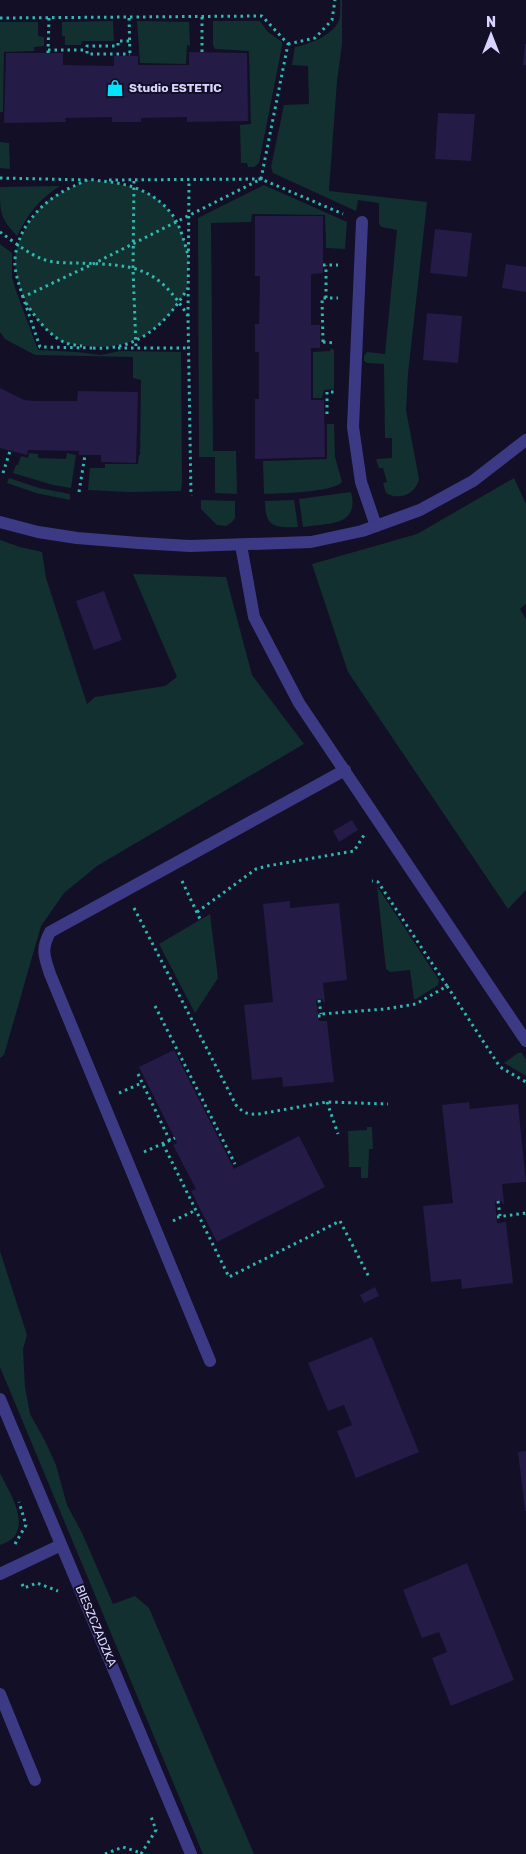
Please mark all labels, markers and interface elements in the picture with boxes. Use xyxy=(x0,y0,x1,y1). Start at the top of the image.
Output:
north arrow xyxy=(466,10,516,60)
text: N xyxy=(486,14,496,31)
shop icon: Studio ESTETIC xyxy=(105,78,125,98)
place label: Studio ESTETIC xyxy=(129,81,222,95)
street label: BIESZCZADZKA xyxy=(73,1583,119,1669)

